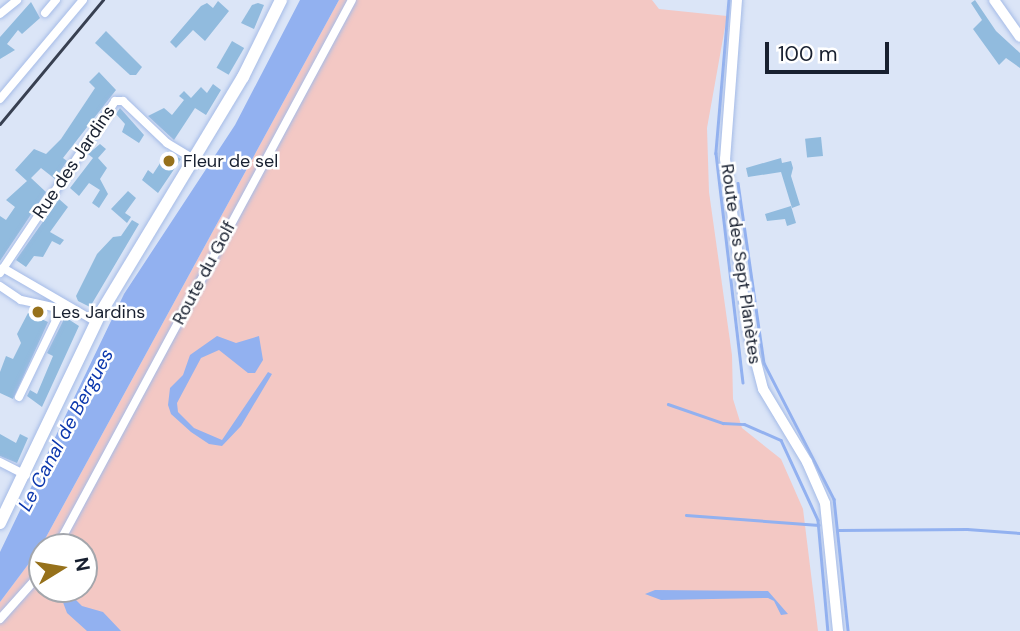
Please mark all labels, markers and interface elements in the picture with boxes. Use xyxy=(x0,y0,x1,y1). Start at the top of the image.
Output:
scale bar xyxy=(768,28,892,72)
text: 100 m xyxy=(778,40,838,68)
street label: Rue des Jardins xyxy=(28,101,120,223)
place label: Fleur de sel xyxy=(183,150,278,172)
marker: Fleur de sel xyxy=(161,153,177,169)
street label: Route des Sept Planètes xyxy=(716,162,766,366)
street label: Route du Golf xyxy=(168,218,240,328)
place label: Les Jardins xyxy=(52,301,145,323)
marker: Les Jardins xyxy=(30,304,46,320)
water label: Le Canal de Bergues xyxy=(14,345,118,515)
north arrow xyxy=(28,533,98,603)
text: N xyxy=(69,555,96,573)

